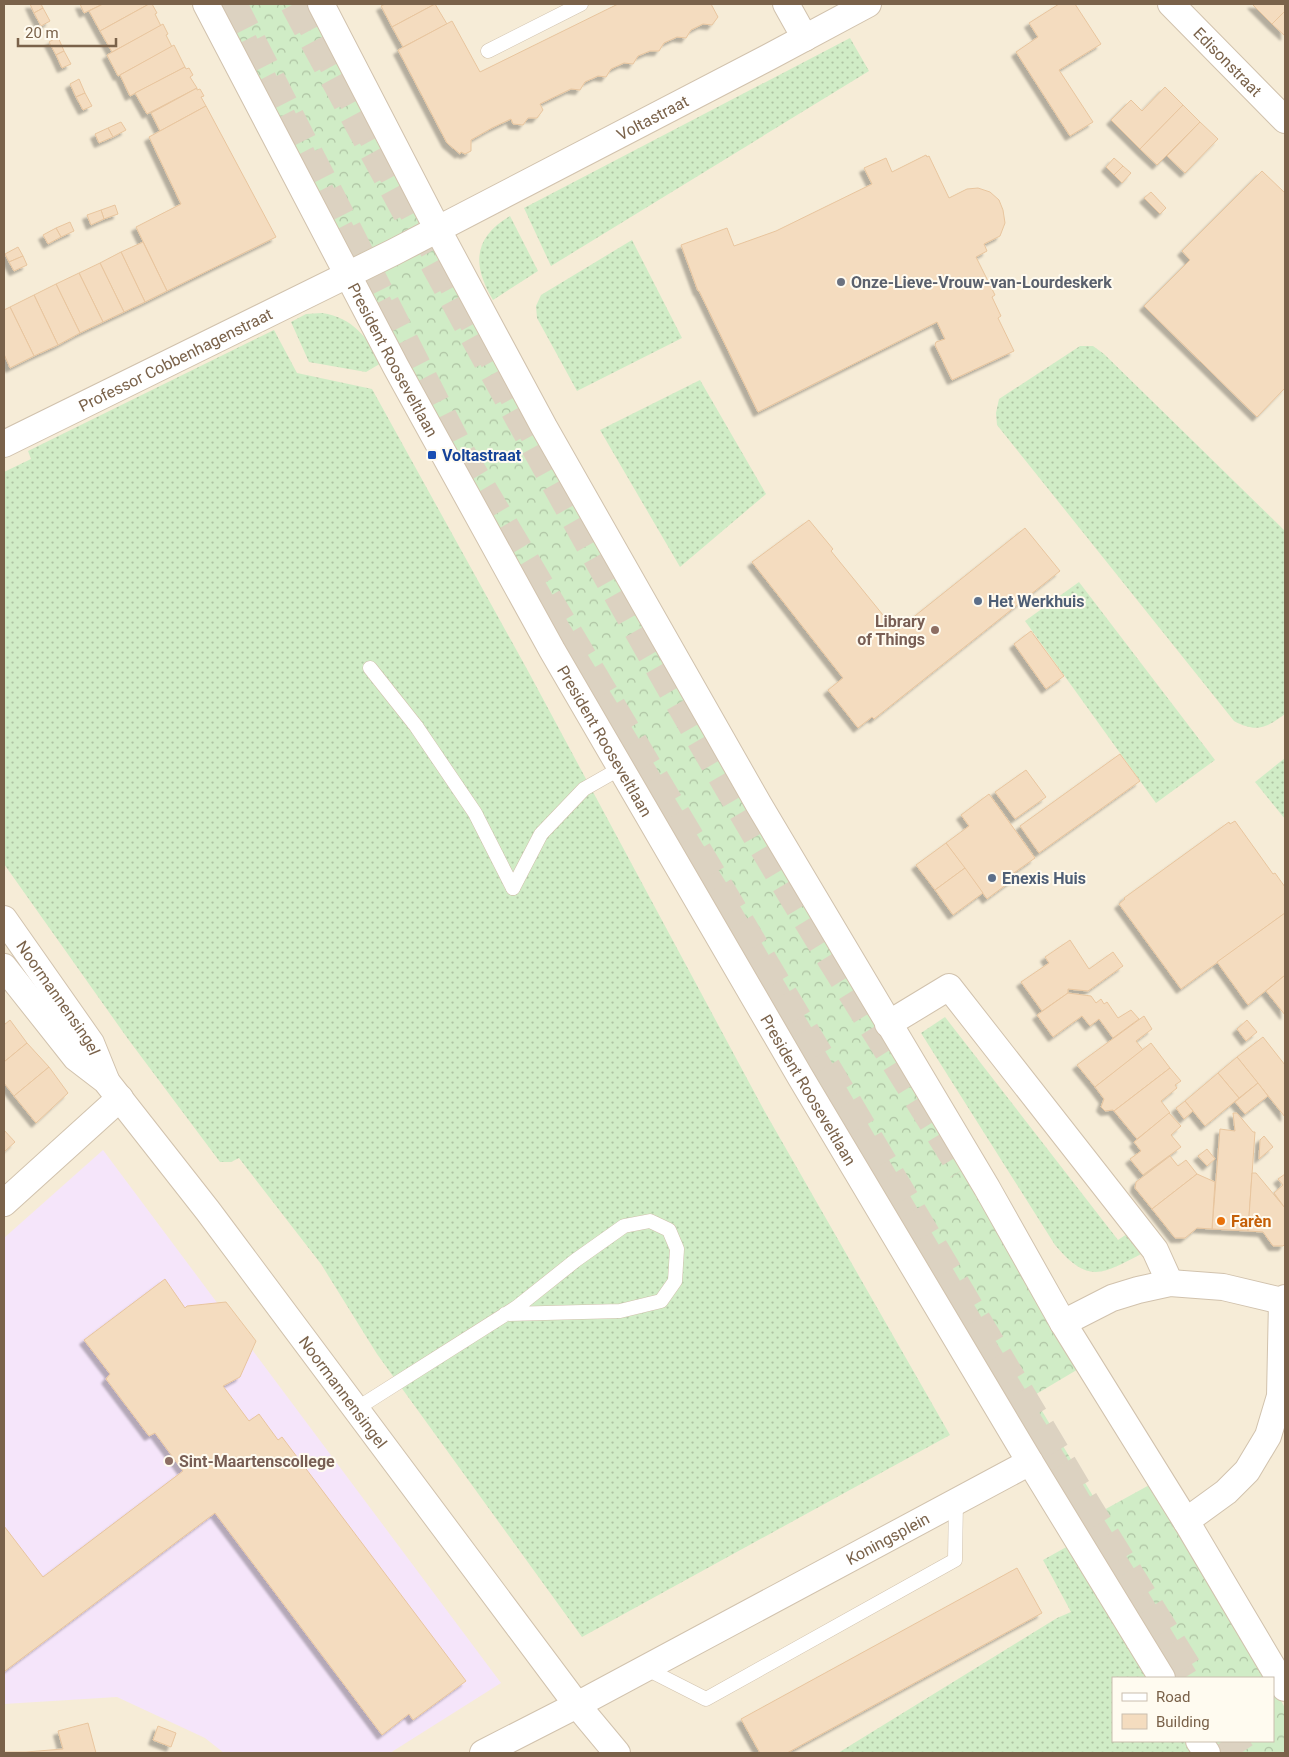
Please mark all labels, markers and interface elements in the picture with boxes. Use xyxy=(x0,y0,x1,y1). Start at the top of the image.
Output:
scale bar xyxy=(18,15,115,47)
street label: Edisonstraat xyxy=(1190,23,1266,100)
text: 20 m xyxy=(25,24,59,42)
street label: Voltastraat xyxy=(613,91,691,144)
place label: Onze-Lieve-Vrouw-van-Lourdeskerk xyxy=(851,273,1112,292)
marker: Onze-Lieve-Vrouw-van-Lourdeskerk xyxy=(835,276,847,288)
street label: President Rooseveltlaan xyxy=(344,280,442,440)
street label: Professor Cobbenhagenstraat xyxy=(75,304,275,415)
place label: Voltastraat xyxy=(442,446,522,465)
marker: Voltastraat xyxy=(426,449,438,461)
place label: Het Werkhuis xyxy=(988,592,1085,611)
marker: Het Werkhuis xyxy=(972,595,984,607)
place label: Library of Things xyxy=(857,612,926,649)
marker: Library of Things xyxy=(929,624,941,636)
street label: President Rooseveltlaan xyxy=(553,662,656,820)
place label: Enexis Huis xyxy=(1002,869,1086,888)
marker: Enexis Huis xyxy=(986,872,998,884)
street label: Noormannensingel xyxy=(13,937,104,1058)
street label: President Rooseveltlaan xyxy=(757,1011,860,1169)
place label: Farèn xyxy=(1231,1212,1271,1231)
marker: Farèn xyxy=(1215,1215,1227,1227)
street label: Noormannensingel xyxy=(295,1332,391,1452)
place label: Sint-Maartenscollege xyxy=(179,1452,335,1471)
marker: Sint-Maartenscollege xyxy=(163,1455,175,1467)
street label: Koningsplein xyxy=(843,1508,933,1568)
legend xyxy=(1112,1677,1274,1742)
text: Road xyxy=(1156,1688,1190,1706)
text: Building xyxy=(1156,1713,1210,1731)

